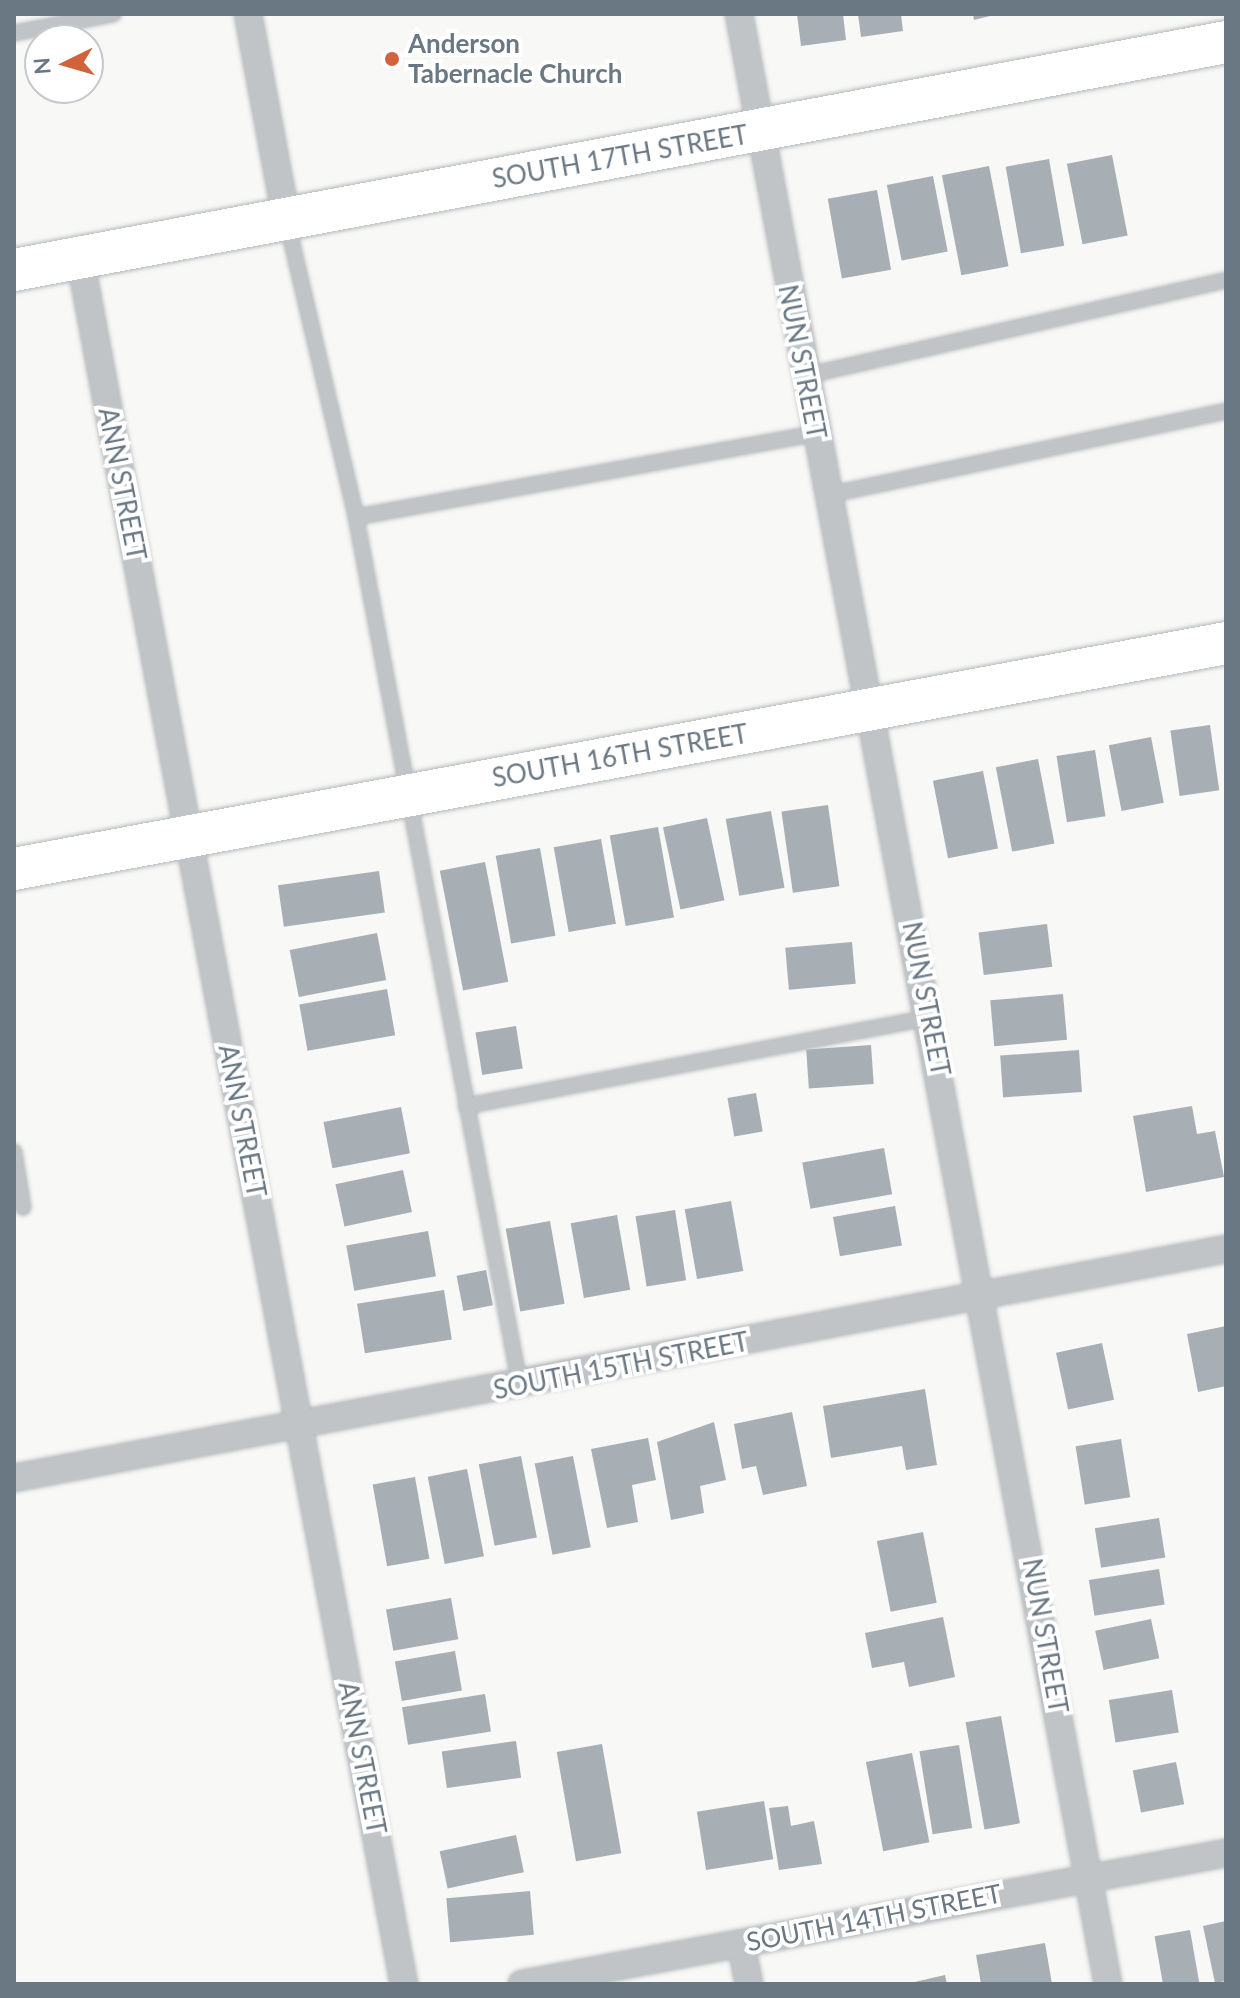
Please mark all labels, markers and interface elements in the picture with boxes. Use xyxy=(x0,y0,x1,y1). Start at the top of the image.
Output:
north arrow xyxy=(24,24,104,104)
place label: Anderson Tabernacle Church xyxy=(408,28,622,90)
marker: Anderson Tabernacle Church xyxy=(383,50,401,68)
text: N xyxy=(27,56,56,76)
street label: SOUTH 17TH STREET xyxy=(490,119,750,195)
street label: NUN STREET xyxy=(772,282,832,442)
street label: ANN STREET xyxy=(92,405,152,563)
street label: SOUTH 16TH STREET xyxy=(490,718,750,794)
street label: NUN STREET xyxy=(896,919,956,1079)
street label: ANN STREET xyxy=(212,1042,272,1200)
street label: SOUTH 15TH STREET xyxy=(491,1326,751,1406)
street label: NUN STREET xyxy=(1016,1556,1074,1716)
street label: ANN STREET xyxy=(332,1679,392,1837)
street label: SOUTH 14TH STREET xyxy=(744,1878,1004,1958)

